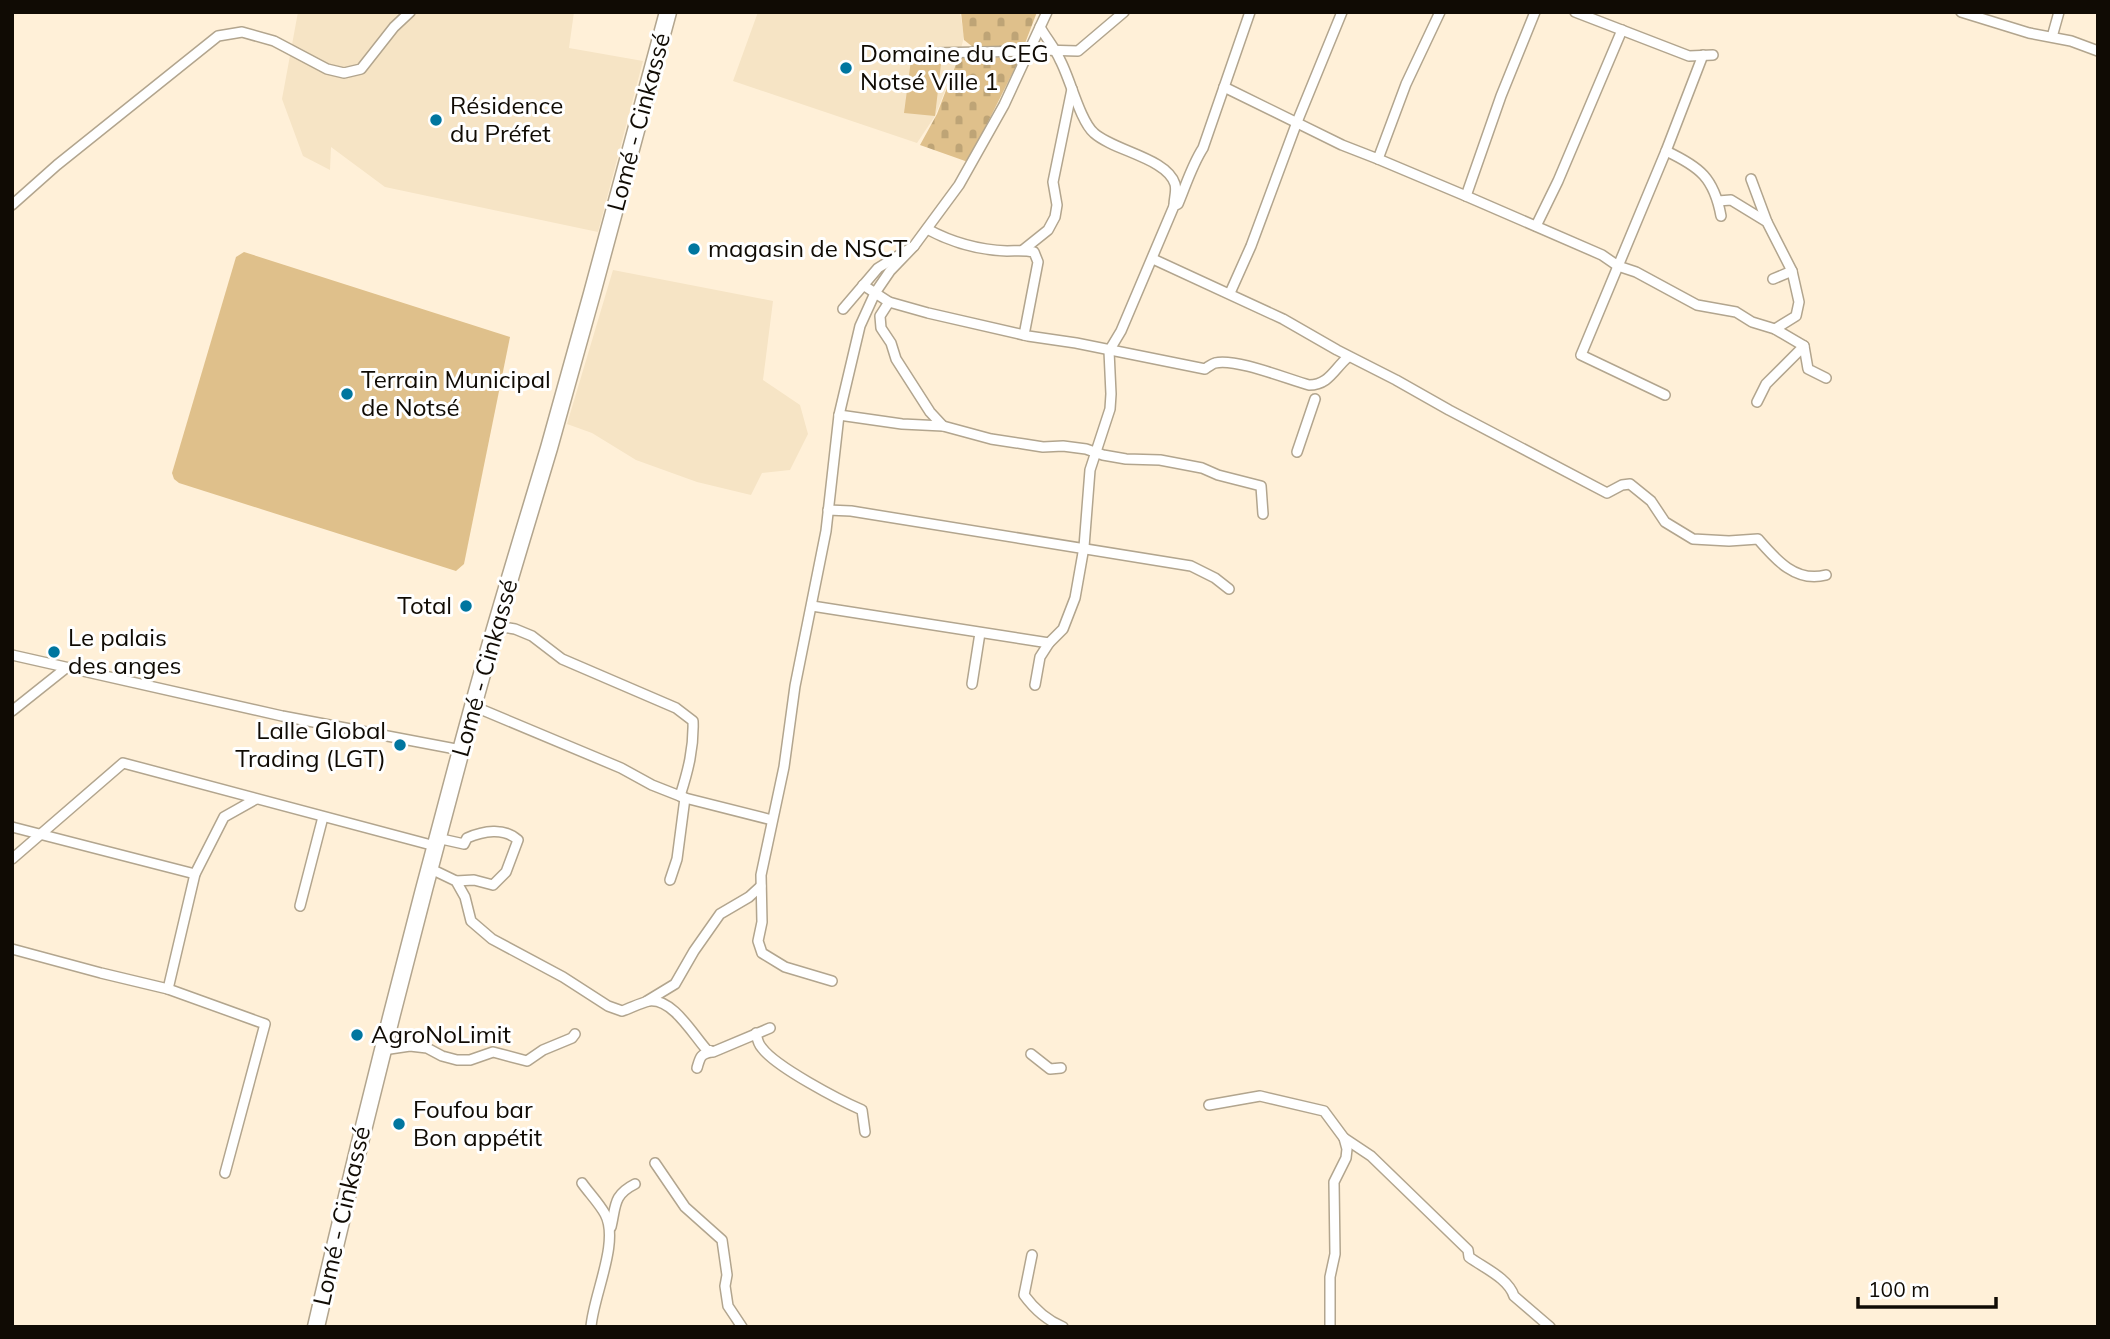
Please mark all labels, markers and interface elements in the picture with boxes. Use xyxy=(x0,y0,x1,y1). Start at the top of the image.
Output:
street label: Lomé - Cinkassé xyxy=(600,29,676,214)
place label: Domaine du CEG Notsé Ville 1 xyxy=(860,38,1049,96)
marker: Domaine du CEG Notsé Ville 1 xyxy=(838,60,854,76)
place label: Résidence du Préfet xyxy=(450,90,563,148)
marker: Résidence du Préfet xyxy=(428,112,444,128)
place label: magasin de NSCT xyxy=(708,233,908,263)
marker: magasin de NSCT xyxy=(686,241,702,257)
place label: Terrain Municipal de Notsé xyxy=(361,364,551,422)
marker: Terrain Municipal de Notsé xyxy=(339,386,355,402)
street label: Lomé - Cinkassé xyxy=(444,575,524,760)
place label: Total xyxy=(397,590,452,620)
marker: Total xyxy=(458,598,474,614)
place label: Le palais des anges xyxy=(68,622,182,680)
marker: Le palais des anges xyxy=(46,644,62,660)
place label: Lalle Global Trading (LGT) xyxy=(235,715,386,773)
marker: Lalle Global Trading (LGT) xyxy=(392,737,408,753)
place label: AgroNoLimit xyxy=(371,1019,511,1049)
marker: AgroNoLimit xyxy=(349,1027,365,1043)
place label: Foufou bar Bon appétit xyxy=(413,1094,542,1152)
marker: Foufou bar Bon appétit xyxy=(391,1116,407,1132)
street label: Lomé - Cinkassé xyxy=(306,1123,376,1308)
scale bar xyxy=(1858,1266,1996,1310)
text: 100 m xyxy=(1868,1276,1930,1302)

